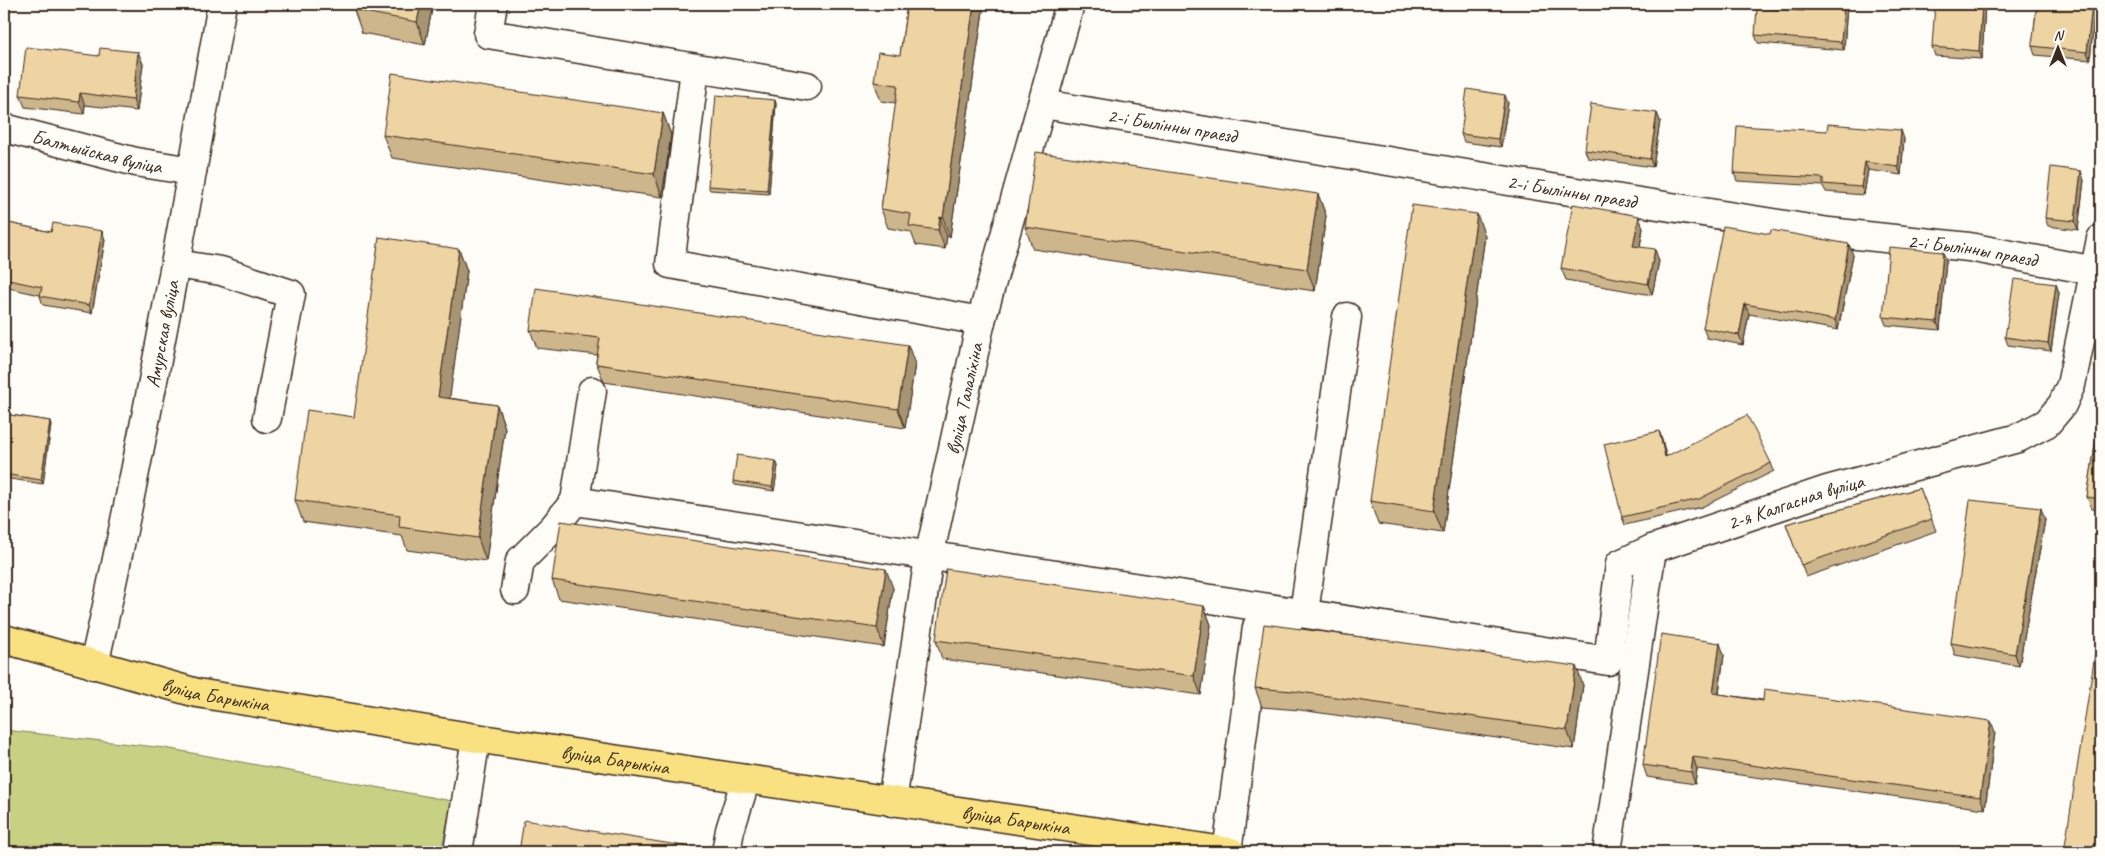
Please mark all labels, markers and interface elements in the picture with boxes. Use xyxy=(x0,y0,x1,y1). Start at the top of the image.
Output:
north arrow xyxy=(2032,22,2082,72)
text: N xyxy=(2054,27,2065,44)
street label: 2-і Былінны праезд xyxy=(1106,103,1241,149)
street label: Балтыйская вуліца xyxy=(29,124,165,179)
street label: 2-і Былінны праезд xyxy=(1505,169,1640,215)
street label: 2-і Былінны праезд xyxy=(1906,229,2041,273)
street label: Амурская вуліца xyxy=(140,277,185,390)
street label: вуліца Талаліхіна xyxy=(940,339,989,457)
street label: 2-я Калгасная вуліца xyxy=(1724,468,1868,536)
street label: вуліца Барыкіна xyxy=(159,672,272,718)
street label: вуліца Барыкіна xyxy=(560,739,672,780)
street label: вуліца Барыкіна xyxy=(960,800,1073,841)

